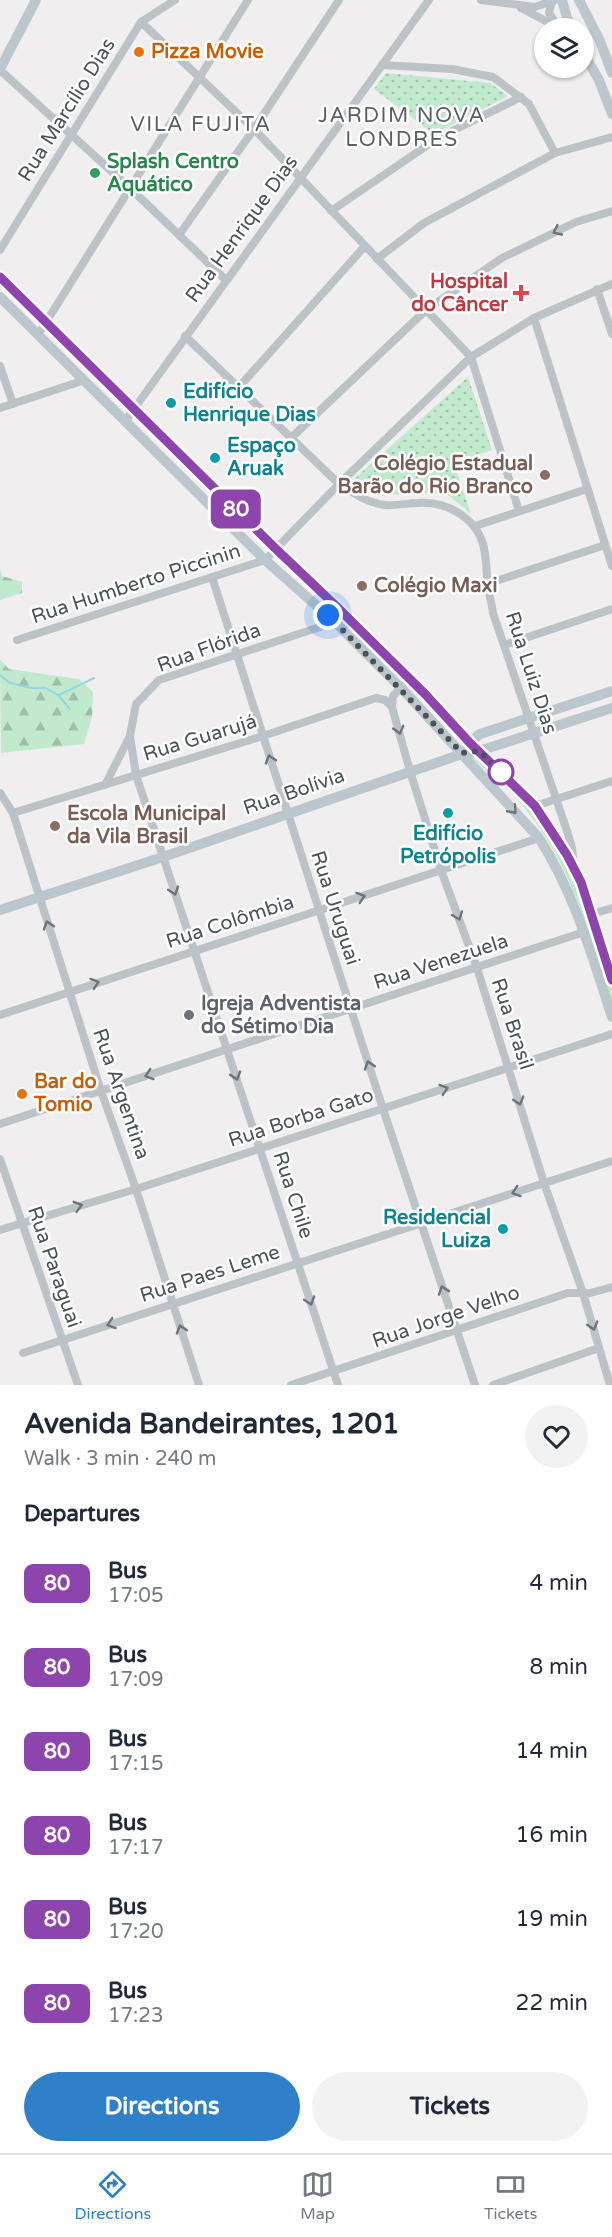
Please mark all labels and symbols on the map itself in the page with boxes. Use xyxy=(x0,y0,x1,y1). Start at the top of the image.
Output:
street label: Rua Marcílio Dias xyxy=(13,34,121,186)
place label: Pizza Movie xyxy=(151,40,264,64)
marker: Pizza Movie xyxy=(132,45,146,59)
district label: JARDIM NOVA LONDRES xyxy=(318,103,486,152)
district label: VILA FUJITA xyxy=(130,112,272,137)
place label: Splash Centro Aquático xyxy=(107,150,239,197)
street label: Rua Henrique Dias xyxy=(181,151,303,307)
marker: Splash Centro Aquático xyxy=(88,166,102,180)
one-way arrow xyxy=(553,224,564,236)
place label: Hospital do Câncer xyxy=(411,270,508,317)
marker: Hospital do Câncer xyxy=(512,284,530,302)
place label: Edifício Henrique Dias xyxy=(183,380,316,427)
marker: Edifício Henrique Dias xyxy=(164,396,178,410)
place label: Espaço Aruak xyxy=(227,434,296,481)
marker: Espaço Aruak xyxy=(208,451,222,465)
place label: Colégio Estadual Barão do Rio Branco xyxy=(338,452,533,499)
marker: Colégio Estadual Barão do Rio Branco xyxy=(538,468,552,482)
line badge: 80 xyxy=(209,490,263,528)
street label: Rua Humberto Piccinin xyxy=(28,539,244,629)
place label: Colégio Maxi xyxy=(374,574,497,598)
marker: Colégio Maxi xyxy=(355,579,369,593)
your location xyxy=(313,600,343,630)
street label: Rua Luiz Dias xyxy=(500,609,562,737)
street label: Rua Flórida xyxy=(154,618,264,678)
street label: Rua Guarujá xyxy=(140,709,260,767)
one-way arrow xyxy=(391,725,404,735)
one-way arrow xyxy=(265,754,277,765)
unlabelled marker xyxy=(488,759,514,785)
street label: Rua Bolívia xyxy=(240,763,348,821)
place label: Escola Municipal da Vila Brasil xyxy=(67,802,226,849)
one-way arrow xyxy=(506,803,517,814)
marker: Edifício Petrópolis xyxy=(441,806,455,820)
marker: Escola Municipal da Vila Brasil xyxy=(48,819,62,833)
place label: Edifício Petrópolis xyxy=(400,822,496,869)
street label: Rua Uruguai xyxy=(305,848,365,968)
one-way arrow xyxy=(167,885,180,896)
street label: Rua Colômbia xyxy=(163,890,297,954)
one-way arrow xyxy=(355,891,366,904)
one-way arrow xyxy=(450,910,463,920)
one-way arrow xyxy=(43,920,56,931)
street label: Rua Venezuela xyxy=(371,929,511,995)
street label: Rua Brasil xyxy=(486,975,538,1073)
one-way arrow xyxy=(89,977,100,990)
place label: Igreja Adventista do Sétimo Dia xyxy=(201,992,361,1039)
marker: Igreja Adventista do Sétimo Dia xyxy=(182,1008,196,1022)
street label: Rua Argentina xyxy=(87,1025,155,1163)
one-way arrow xyxy=(363,1060,376,1071)
one-way arrow xyxy=(144,1068,155,1080)
place label: Bar do Tomio xyxy=(33,1070,97,1117)
one-way arrow xyxy=(229,1070,241,1081)
street label: Rua Borba Gato xyxy=(225,1083,377,1153)
one-way arrow xyxy=(438,1084,449,1096)
marker: Bar do Tomio xyxy=(15,1087,29,1101)
one-way arrow xyxy=(512,1095,524,1106)
street label: Rua Chile xyxy=(268,1148,318,1242)
one-way arrow xyxy=(511,1185,522,1197)
one-way arrow xyxy=(72,1201,83,1213)
street label: Rua Paraguai xyxy=(22,1203,86,1331)
place label: Residencial Luiza xyxy=(383,1206,491,1253)
marker: Residencial Luiza xyxy=(496,1222,510,1236)
street label: Rua Paes Leme xyxy=(137,1240,283,1308)
street label: Rua Jorge Velho xyxy=(369,1281,523,1353)
one-way arrow xyxy=(438,1285,451,1296)
one-way arrow xyxy=(303,1295,315,1306)
one-way arrow xyxy=(106,1316,117,1329)
one-way arrow xyxy=(586,1320,598,1331)
one-way arrow xyxy=(176,1324,188,1335)

